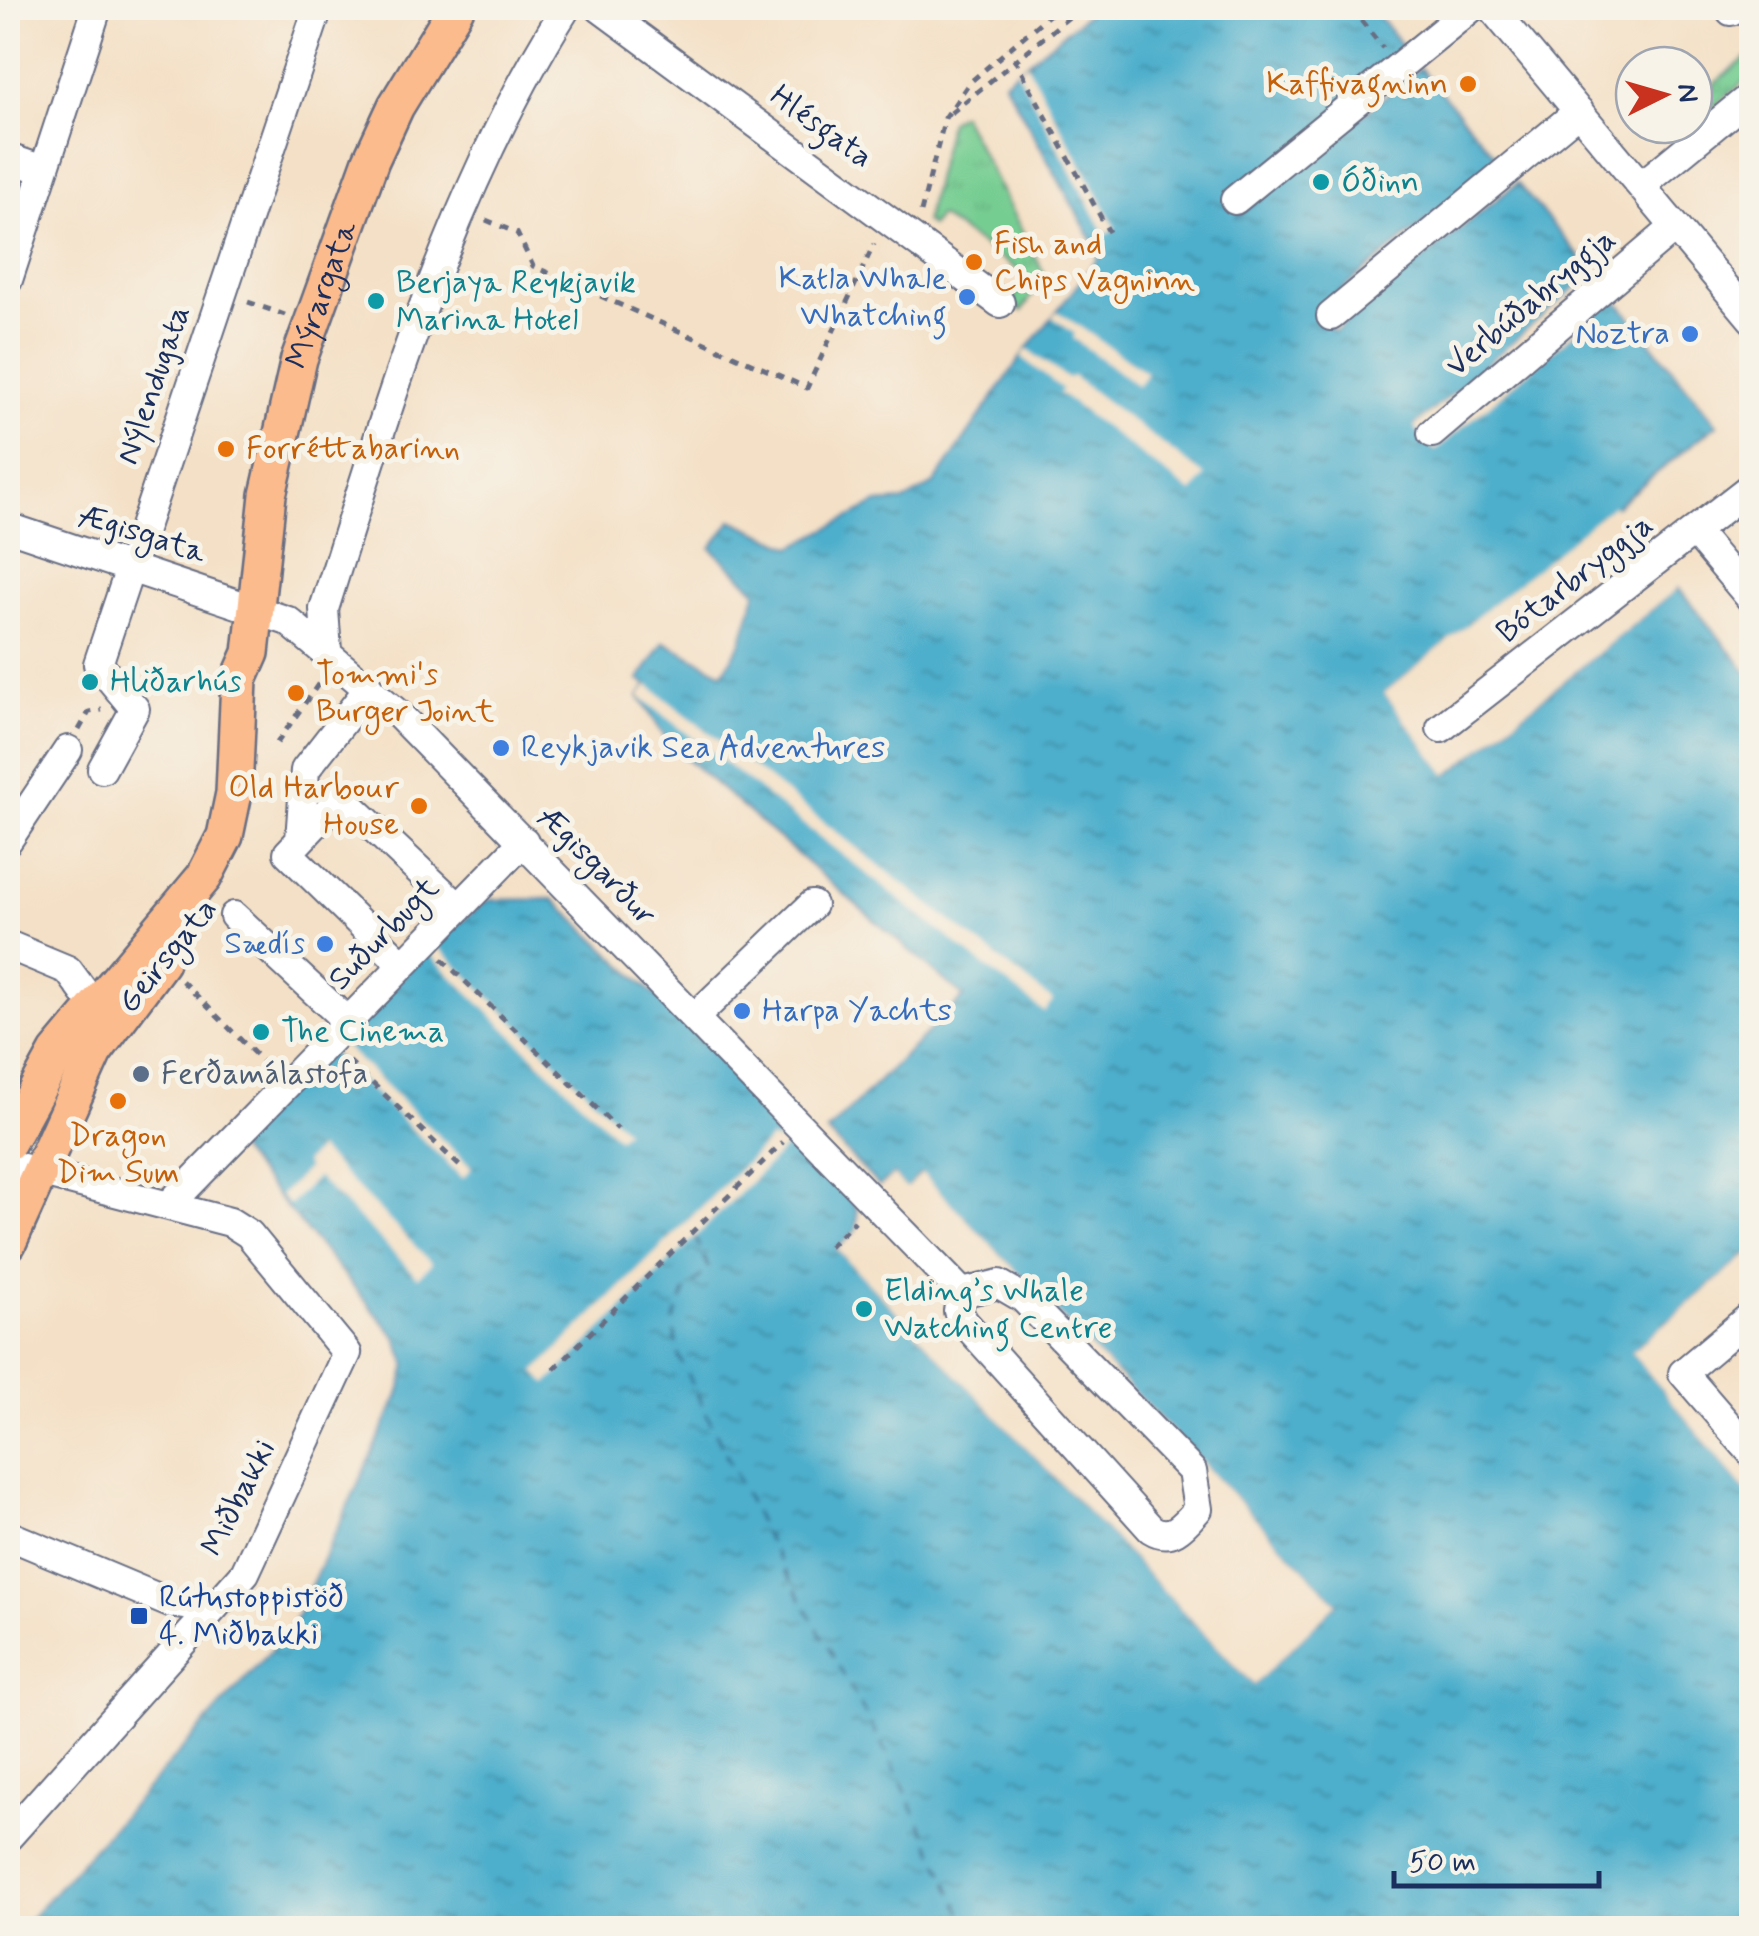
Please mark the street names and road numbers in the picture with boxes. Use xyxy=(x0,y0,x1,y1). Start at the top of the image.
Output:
street label: Hlésgata xyxy=(759,76,881,181)
street label: Mýrargata xyxy=(276,215,368,375)
street label: Verbúðabryggja xyxy=(1437,219,1627,389)
street label: Nýlendugata xyxy=(107,300,201,470)
street label: Ægisgata xyxy=(72,494,212,576)
street label: Bótarbryggja xyxy=(1488,505,1663,655)
street label: Ægisgarður xyxy=(527,796,665,937)
street label: Suðurbugt xyxy=(319,868,450,1001)
street label: Geirsgata xyxy=(109,890,229,1024)
street label: Miðbakki xyxy=(192,1433,286,1563)

